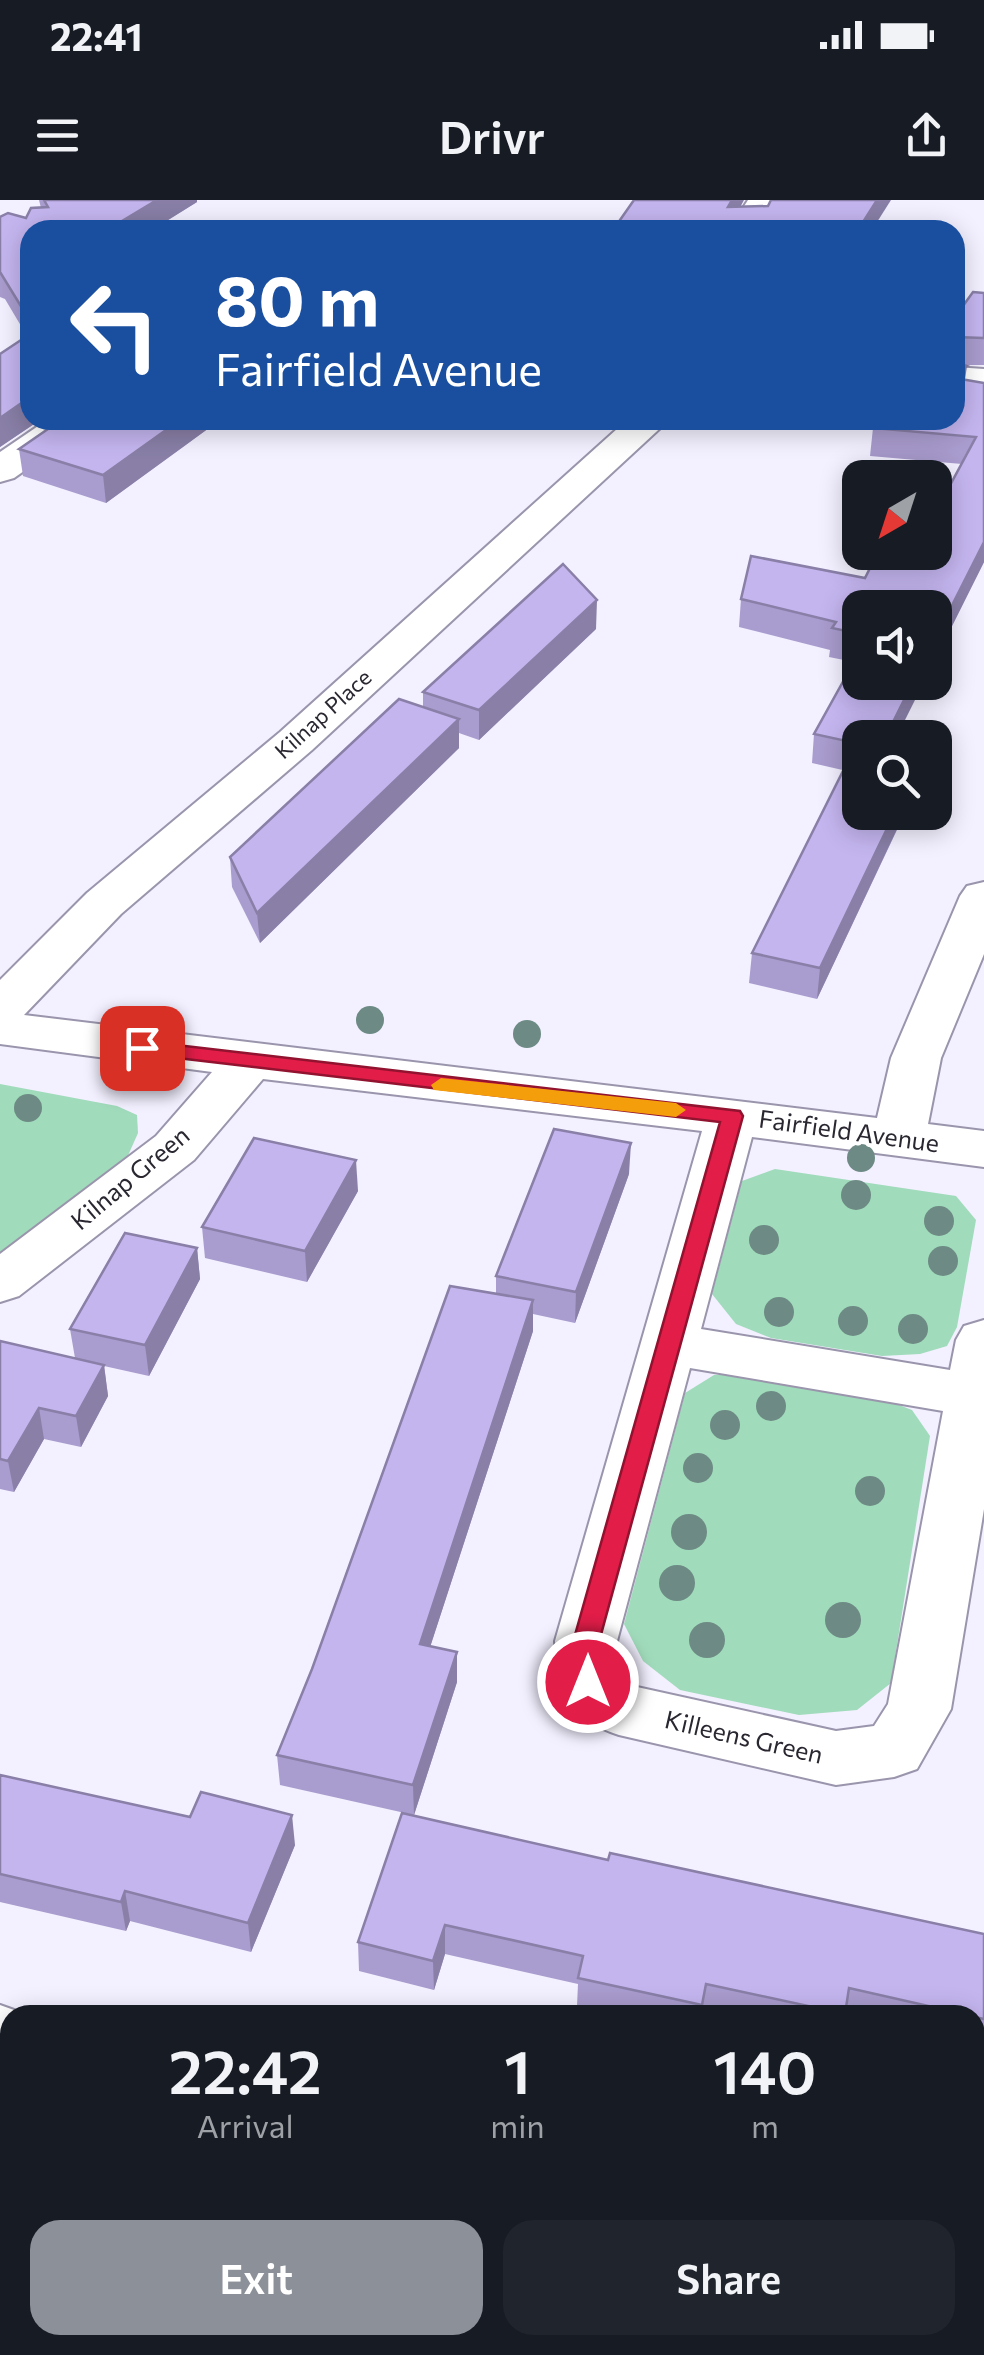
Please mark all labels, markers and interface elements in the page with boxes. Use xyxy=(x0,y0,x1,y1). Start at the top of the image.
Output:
text: 22:41 xyxy=(50,12,143,59)
icon: menu xyxy=(30,108,85,163)
text: Drivr xyxy=(439,108,545,163)
icon: share xyxy=(899,108,954,163)
text: 80 m xyxy=(215,255,379,340)
icon: left xyxy=(50,260,180,390)
text: Fairfield Avenue xyxy=(215,340,542,395)
north arrow xyxy=(842,460,952,570)
map controls xyxy=(842,460,952,830)
button: sound xyxy=(842,590,952,700)
street label: Kilnap Place xyxy=(269,663,377,764)
button: search xyxy=(842,720,952,830)
pin xyxy=(100,1006,185,1091)
icon: arrive xyxy=(115,1021,170,1076)
street label: Fairfield Avenue xyxy=(757,1103,941,1158)
street label: Kilnap Green xyxy=(64,1119,195,1235)
position arrow xyxy=(536,1630,640,1734)
street label: Killeens Green xyxy=(662,1703,826,1769)
text: 22:42 xyxy=(169,2033,322,2106)
text: 1 xyxy=(504,2033,531,2106)
text: 140 xyxy=(713,2033,816,2106)
text: Arrival xyxy=(197,2105,294,2145)
text: min xyxy=(490,2105,545,2145)
text: m xyxy=(751,2105,779,2145)
button: Exit xyxy=(30,2220,483,2335)
button: Share xyxy=(503,2220,955,2335)

